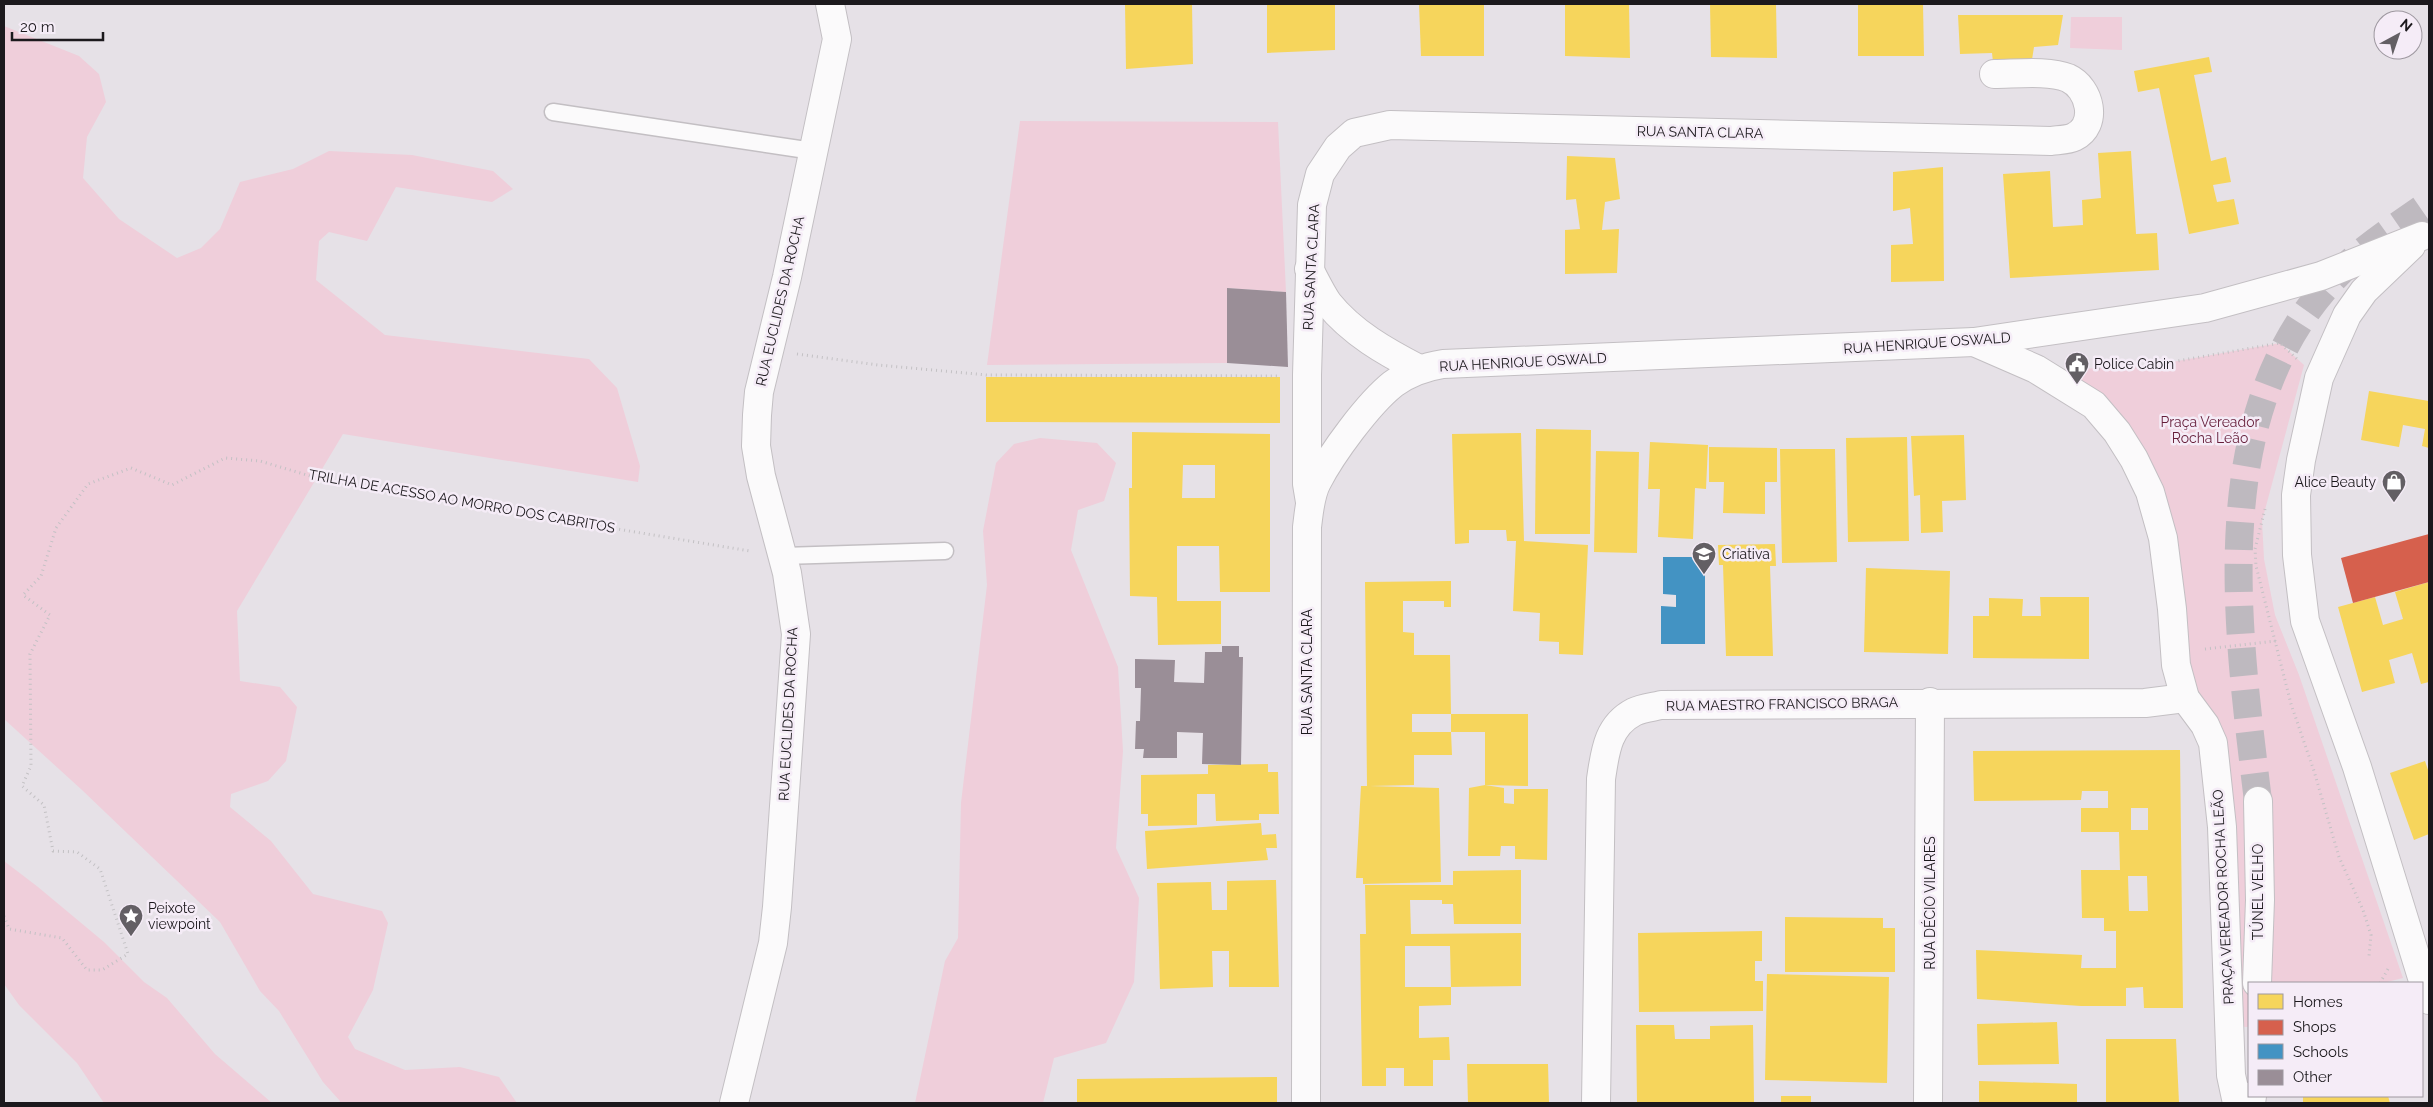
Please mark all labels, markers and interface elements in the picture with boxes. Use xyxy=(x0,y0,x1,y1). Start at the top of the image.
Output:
scale bar xyxy=(12,10,104,42)
north arrow xyxy=(2373,10,2423,60)
text: N xyxy=(2397,15,2416,35)
text: 20 m xyxy=(20,18,55,36)
street label: RUA SANTA CLARA xyxy=(1637,123,1764,141)
street label: RUA SANTA CLARA xyxy=(1300,203,1322,331)
street label: RUA EUCLIDES DA ROCHA xyxy=(753,214,807,388)
street label: RUA HENRIQUE OSWALD xyxy=(1843,329,2011,357)
street label: RUA HENRIQUE OSWALD xyxy=(1439,350,1607,374)
public building icon: Police Cabin xyxy=(2064,351,2090,385)
place label: Police Cabin xyxy=(2094,356,2174,372)
park label: Praça Vereador Rocha Leão xyxy=(2161,414,2260,446)
street label: TRILHA DE ACESSO AO MORRO DOS CABRITOS xyxy=(308,466,617,536)
shop icon: Alice Beauty xyxy=(2381,469,2407,503)
place label: Alice Beauty xyxy=(2295,474,2376,490)
school or university icon: Criativa xyxy=(1691,541,1717,575)
place label: Criativa xyxy=(1722,546,1770,562)
street label: RUA SANTA CLARA xyxy=(1299,608,1315,735)
street label: RUA EUCLIDES DA ROCHA xyxy=(775,626,801,801)
street label: RUA MAESTRO FRANCISCO BRAGA xyxy=(1666,694,1899,714)
street label: PRAÇA VEREADOR ROCHA LEÃO xyxy=(2208,789,2237,1005)
street label: RUA DÉCIO VILARES xyxy=(1921,836,1938,970)
street label: TÚNEL VELHO xyxy=(2249,844,2266,940)
place label: Peixote viewpoint xyxy=(148,900,211,932)
place icon: Peixote viewpoint xyxy=(118,903,144,937)
legend xyxy=(2248,982,2423,1097)
text: Homes xyxy=(2293,993,2343,1011)
text: Shops xyxy=(2293,1018,2336,1036)
text: Schools xyxy=(2293,1043,2348,1061)
text: Other xyxy=(2293,1068,2333,1086)

